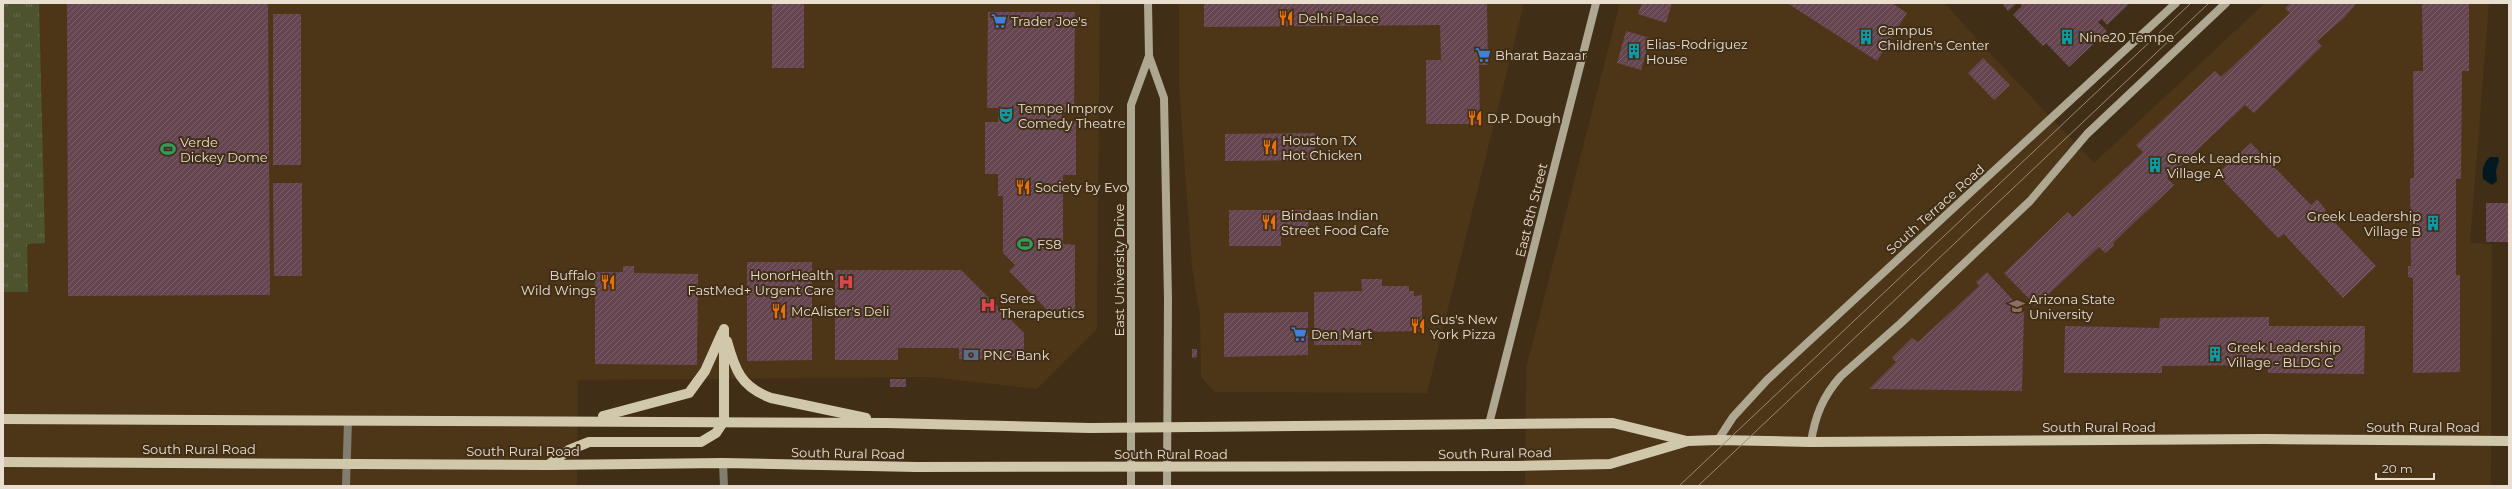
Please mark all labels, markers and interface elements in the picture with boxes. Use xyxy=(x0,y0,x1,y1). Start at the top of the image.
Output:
restaurant icon: Delhi Palace xyxy=(1277,9,1295,27)
place label: Delhi Palace xyxy=(1298,10,1379,26)
supermarket icon: Trader Joe's xyxy=(990,12,1008,30)
place label: Trader Joe's xyxy=(1011,13,1087,29)
place label: Campus Children's Center xyxy=(1878,22,1990,53)
building icon: Campus Children's Center xyxy=(1857,28,1875,46)
building icon: Nine20 Tempe xyxy=(2058,28,2076,46)
place label: Nine20 Tempe xyxy=(2079,29,2174,45)
place label: Elias-Rodriguez House xyxy=(1646,36,1748,67)
building icon: Elias-Rodriguez House xyxy=(1625,42,1643,60)
supermarket icon: Bharat Bazaar xyxy=(1474,46,1492,64)
place label: Bharat Bazaar xyxy=(1495,47,1587,63)
place label: Tempe Improv Comedy Theatre xyxy=(1018,100,1126,131)
theatre icon: Tempe Improv Comedy Theatre xyxy=(997,106,1015,124)
restaurant icon: D.P. Dough xyxy=(1466,109,1484,127)
place label: D.P. Dough xyxy=(1487,110,1561,126)
place label: Houston TX Hot Chicken xyxy=(1282,132,1362,163)
place label: Verde Dickey Dome xyxy=(180,134,268,165)
restaurant icon: Houston TX Hot Chicken xyxy=(1261,138,1279,156)
sports icon: Verde Dickey Dome xyxy=(159,140,177,158)
place label: Greek Leadership Village A xyxy=(2167,150,2281,181)
building icon: Greek Leadership Village A xyxy=(2146,156,2164,174)
street label: East 8th Street xyxy=(1512,161,1550,259)
street label: South Terrace Road xyxy=(1883,161,1987,257)
restaurant icon: Society by Evo xyxy=(1014,178,1032,196)
place label: Society by Evo xyxy=(1035,179,1128,195)
street label: East University Drive xyxy=(1111,203,1127,336)
place label: Bindaas Indian Street Food Cafe xyxy=(1281,207,1389,238)
place label: Greek Leadership Village B xyxy=(2307,208,2421,239)
restaurant icon: Bindaas Indian Street Food Cafe xyxy=(1260,213,1278,231)
building icon: Greek Leadership Village B xyxy=(2424,214,2442,232)
sports icon: FS8 xyxy=(1016,235,1034,253)
place label: FS8 xyxy=(1037,236,1062,252)
place label: Buffalo Wild Wings xyxy=(521,267,596,298)
place label: HonorHealth FastMed+ Urgent Care xyxy=(688,267,834,298)
restaurant icon: Buffalo Wild Wings xyxy=(599,273,617,291)
hospital icon: HonorHealth FastMed+ Urgent Care xyxy=(837,273,855,291)
place label: Seres Therapeutics xyxy=(1000,290,1084,321)
place label: Arizona State University xyxy=(2029,291,2115,322)
hospital icon: Seres Therapeutics xyxy=(979,296,997,314)
school or university icon: Arizona State University xyxy=(2008,297,2026,315)
restaurant icon: McAlister's Deli xyxy=(770,302,788,320)
place label: McAlister's Deli xyxy=(791,303,889,319)
place label: Gus's New York Pizza xyxy=(1430,311,1498,342)
restaurant icon: Gus's New York Pizza xyxy=(1409,317,1427,335)
supermarket icon: Den Mart xyxy=(1290,325,1308,343)
place label: Den Mart xyxy=(1311,326,1373,342)
place label: Greek Leadership Village - BLDG C xyxy=(2227,339,2341,370)
building icon: Greek Leadership Village - BLDG C xyxy=(2206,345,2224,363)
bank icon: PNC Bank xyxy=(962,346,980,364)
place label: PNC Bank xyxy=(983,347,1050,363)
street label: South Rural Road xyxy=(2042,419,2156,435)
street label: South Rural Road xyxy=(2366,419,2480,435)
street label: South Rural Road xyxy=(142,441,256,457)
street label: South Rural Road xyxy=(466,443,580,459)
street label: South Rural Road xyxy=(791,444,905,462)
street label: South Rural Road xyxy=(1438,444,1552,462)
street label: South Rural Road xyxy=(1114,446,1228,462)
scale bar xyxy=(2376,455,2434,481)
text: 20 m xyxy=(2382,461,2413,476)

